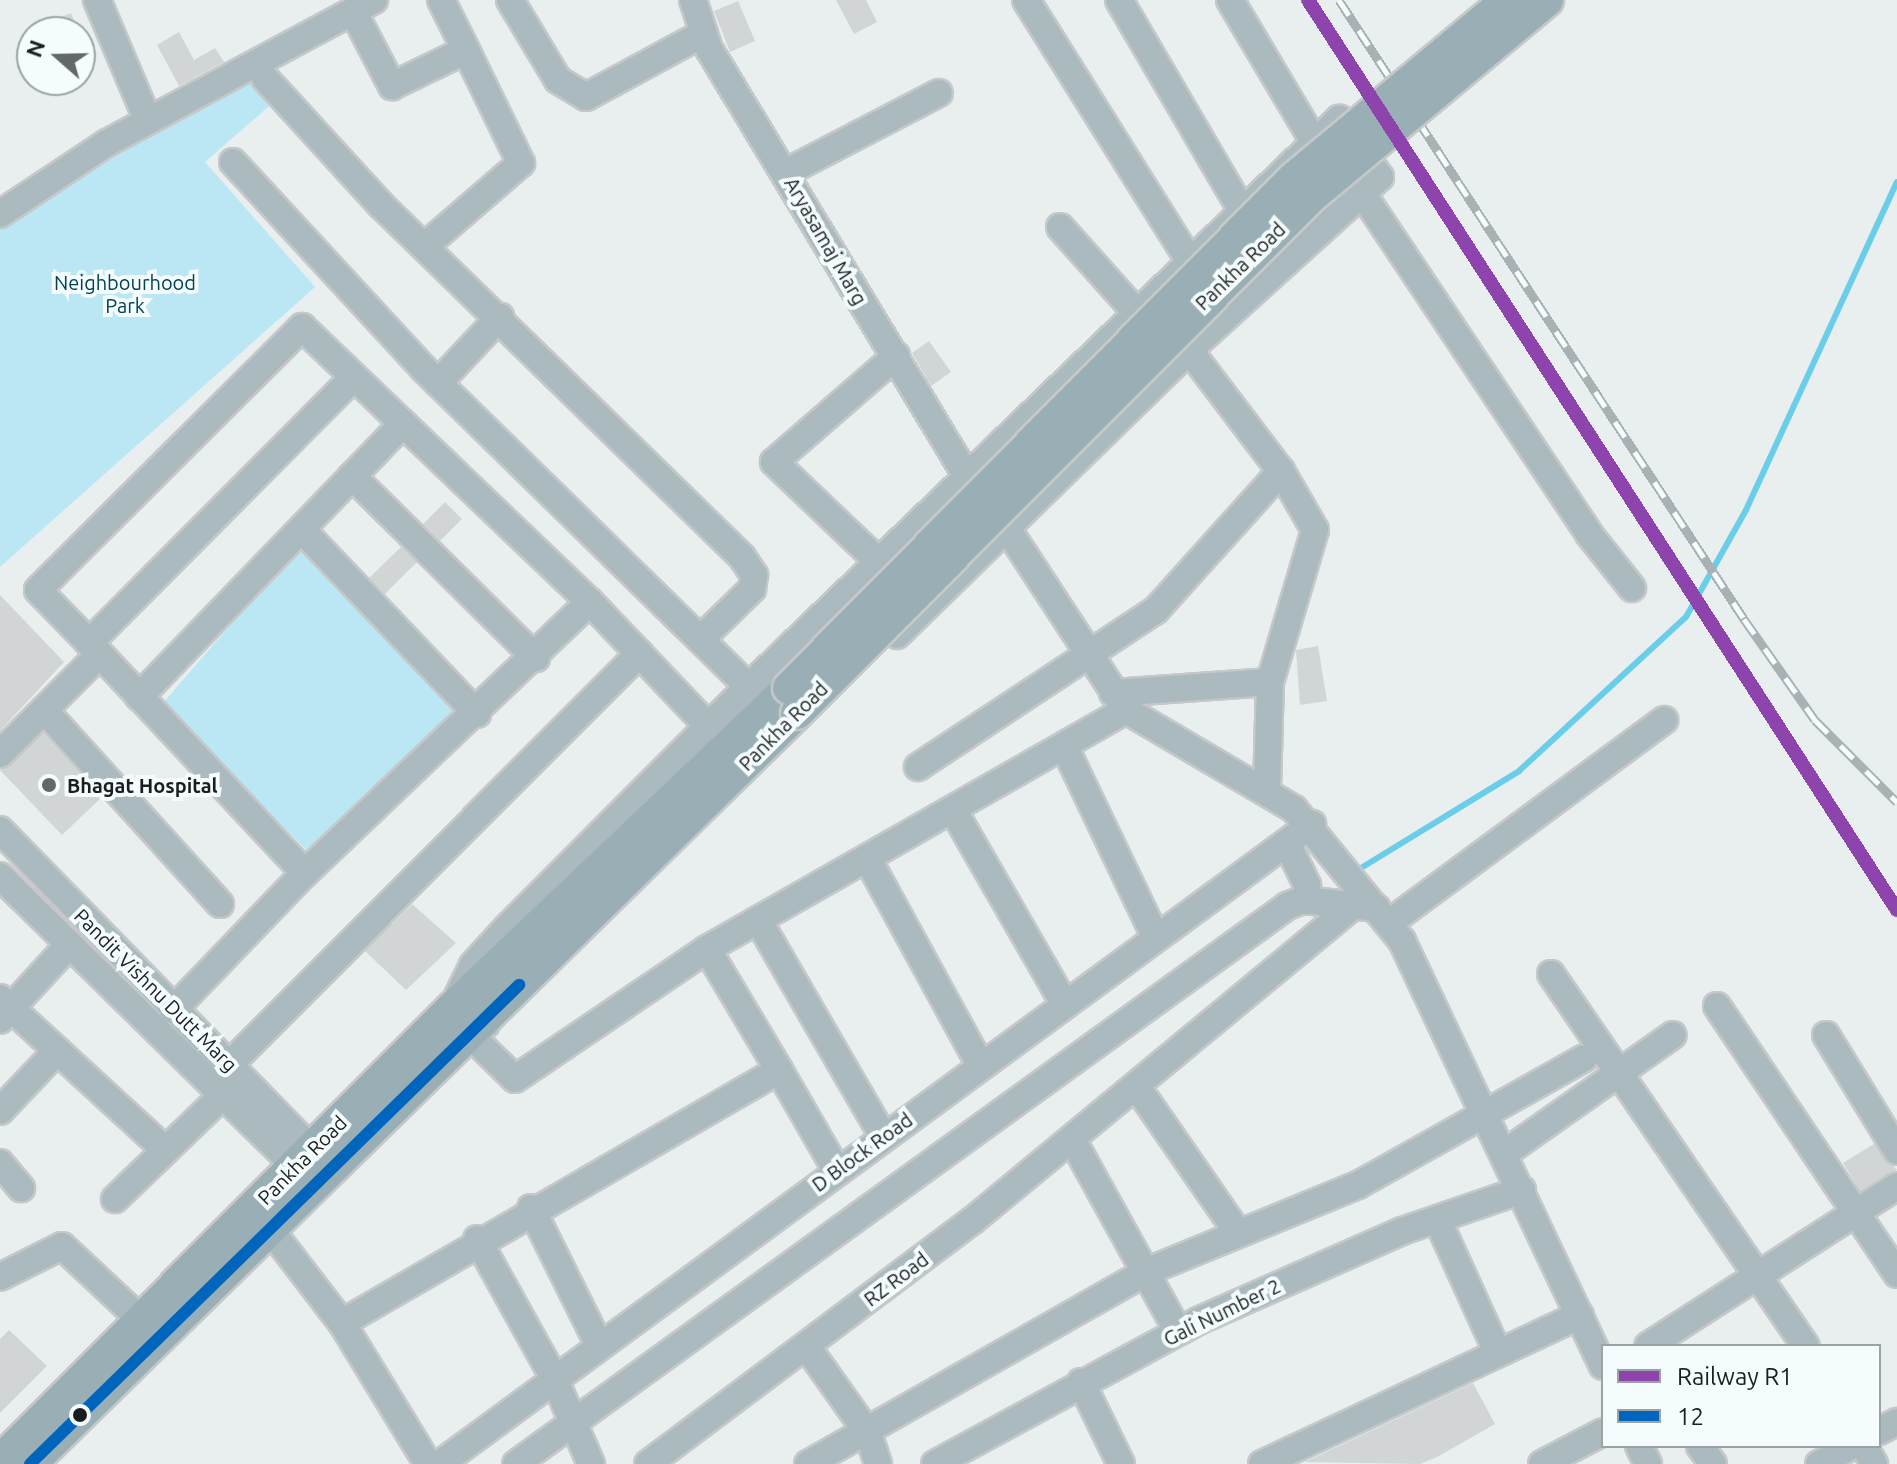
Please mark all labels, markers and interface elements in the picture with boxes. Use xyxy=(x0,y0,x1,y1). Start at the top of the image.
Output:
north arrow xyxy=(16,16,96,96)
text: N xyxy=(20,36,49,60)
street label: Aryasamaj Marg xyxy=(780,173,872,309)
street label: Pankha Road xyxy=(1190,217,1290,315)
park label: Neighbourhood Park xyxy=(54,270,196,317)
street label: Pankha Road xyxy=(734,677,832,775)
place label: Bhagat Hospital xyxy=(67,773,218,797)
marker: Bhagat Hospital xyxy=(38,774,60,796)
street label: Pandit Vishnu Dutt Marg xyxy=(69,903,243,1077)
street label: D Block Road xyxy=(807,1107,917,1197)
street label: Pankha Road xyxy=(253,1111,351,1209)
street label: RZ Road xyxy=(859,1247,933,1311)
street label: Gali Number 2 xyxy=(1160,1273,1284,1351)
legend xyxy=(1601,1344,1881,1448)
text: Railway R1 xyxy=(1677,1363,1793,1390)
text: 12 xyxy=(1677,1403,1704,1430)
unlabelled marker xyxy=(72,1407,88,1423)

